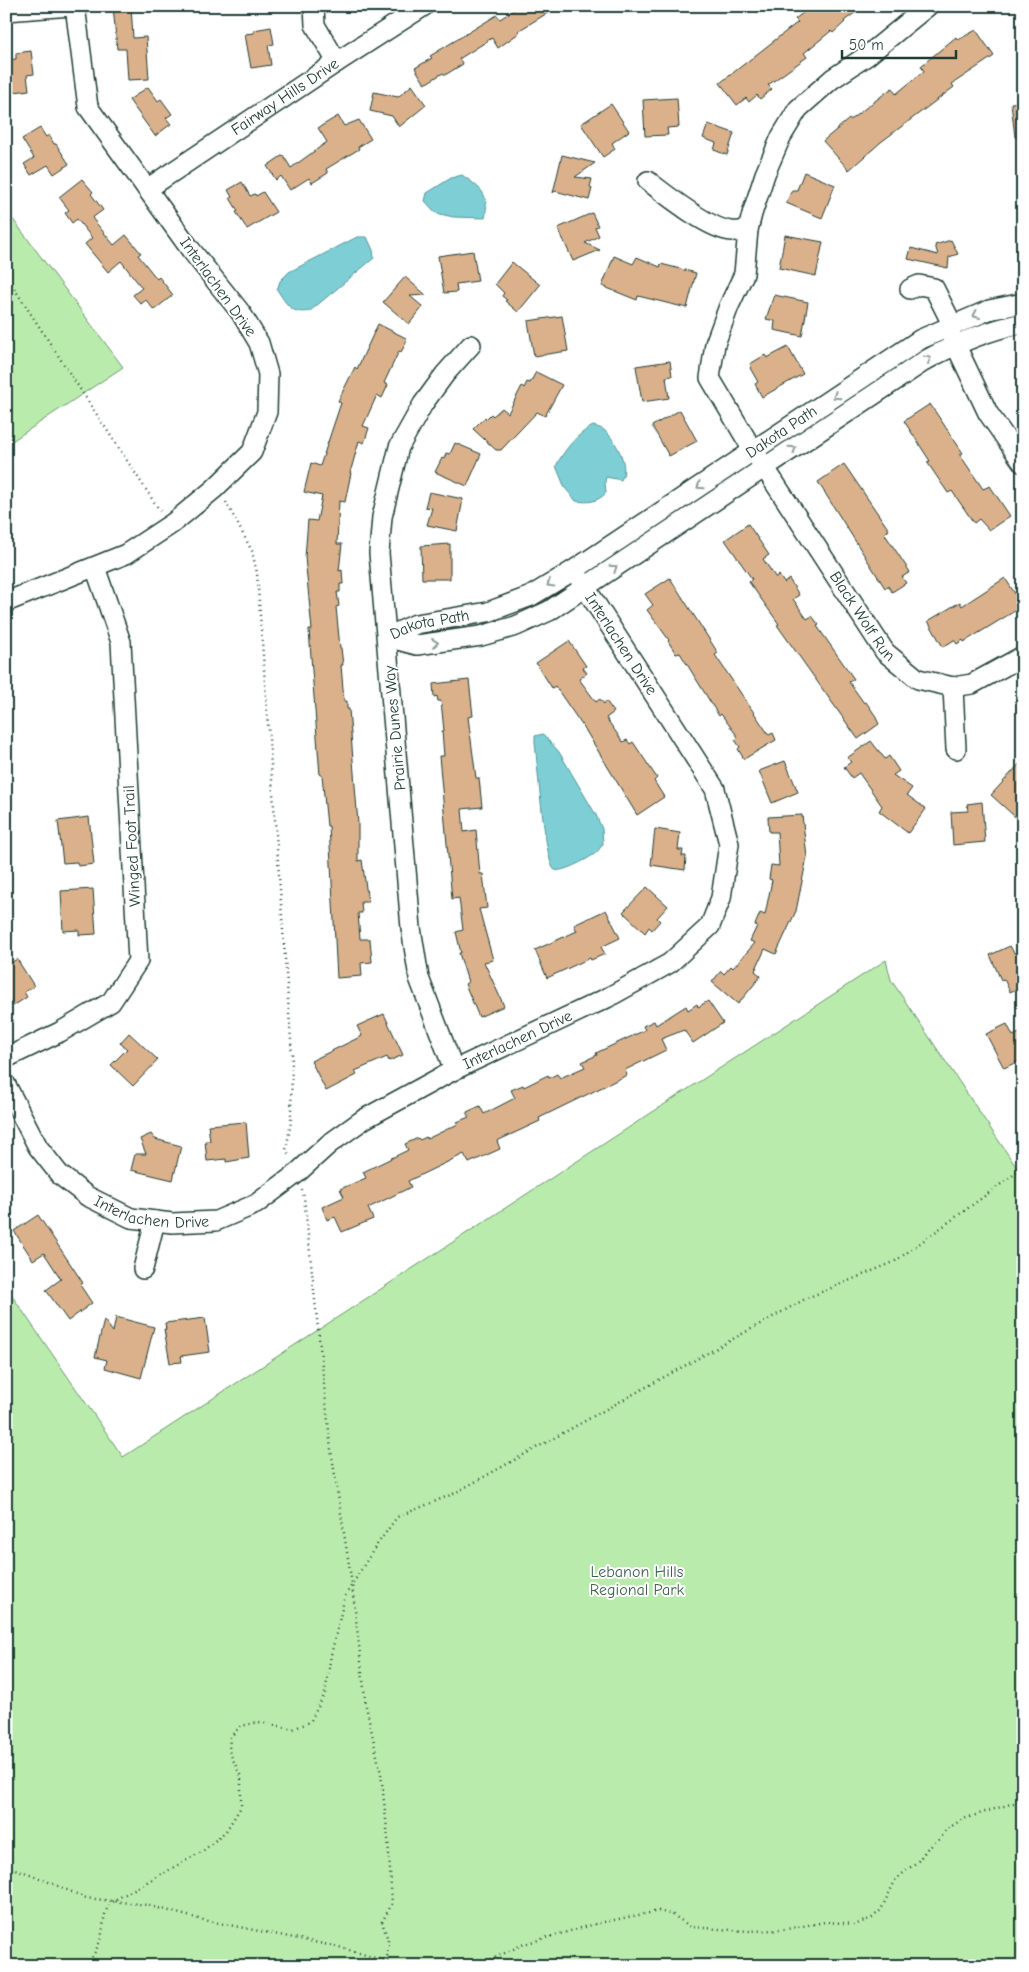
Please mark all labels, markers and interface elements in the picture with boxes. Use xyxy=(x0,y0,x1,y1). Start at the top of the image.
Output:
scale bar xyxy=(842,28,955,60)
text: 50 m xyxy=(849,36,884,54)
street label: Fairway Hills Drive xyxy=(228,54,342,139)
street label: Interlachen Drive xyxy=(176,234,260,340)
one-way arrow xyxy=(972,309,981,320)
one-way arrow xyxy=(923,355,932,365)
one-way arrow xyxy=(832,390,841,399)
street label: Dakota Path xyxy=(742,402,820,462)
one-way arrow xyxy=(787,446,797,455)
one-way arrow xyxy=(696,480,706,489)
one-way arrow xyxy=(608,565,618,574)
street label: Black Wolf Run xyxy=(826,568,898,665)
one-way arrow xyxy=(546,578,555,588)
street label: Interlachen Drive xyxy=(581,589,661,699)
street label: Dakota Path xyxy=(387,606,471,643)
one-way arrow xyxy=(431,638,439,649)
street label: Prairie Dunes Way xyxy=(380,664,409,791)
street label: Winged Foot Trail xyxy=(120,785,144,907)
street label: Interlachen Drive xyxy=(460,1007,575,1073)
street label: Interlachen Drive xyxy=(91,1192,210,1232)
park label: Lebanon Hills Regional Park xyxy=(590,1563,685,1599)

